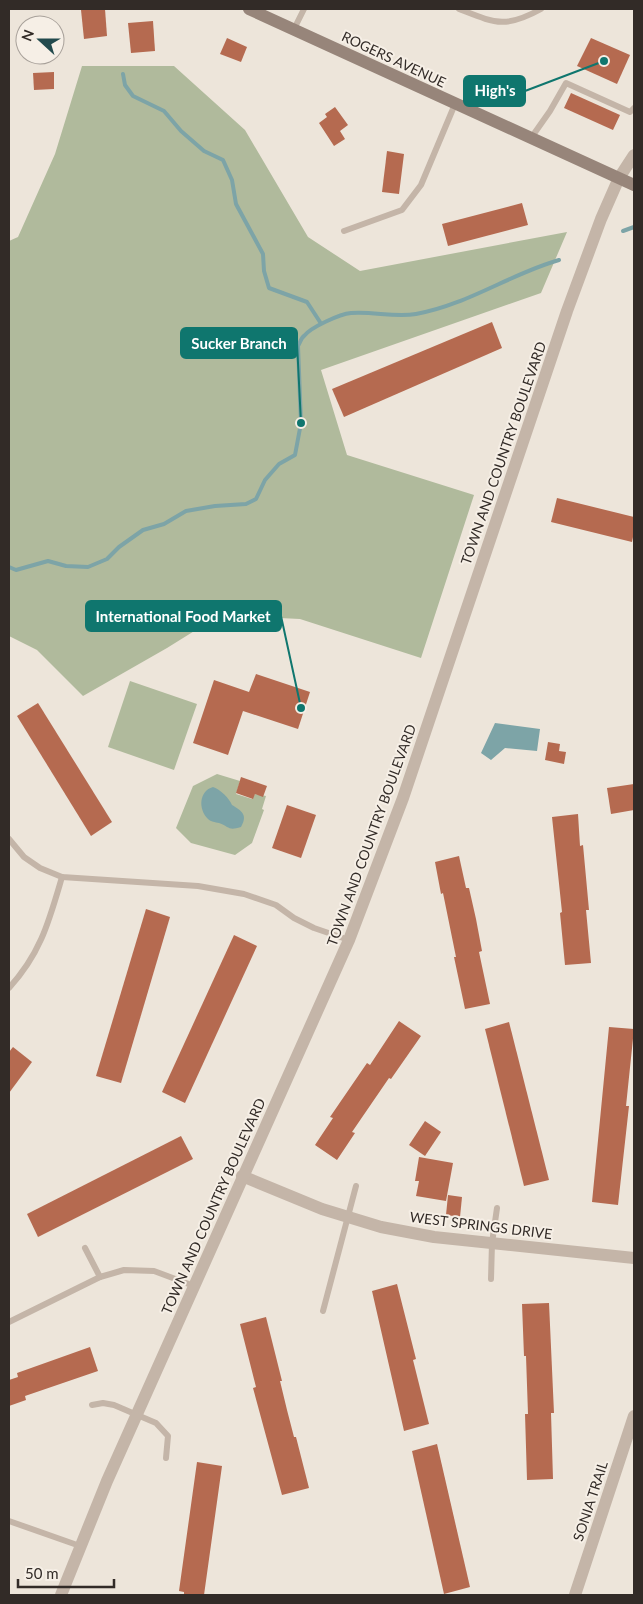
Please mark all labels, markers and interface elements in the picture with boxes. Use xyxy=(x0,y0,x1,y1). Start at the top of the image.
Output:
north arrow xyxy=(15,15,65,65)
text: N xyxy=(18,27,37,43)
street label: ROGERS AVENUE xyxy=(339,27,449,91)
callout: High's xyxy=(464,76,525,106)
text: High's xyxy=(474,81,516,99)
callout: Sucker Branch xyxy=(181,328,297,358)
text: Sucker Branch xyxy=(191,334,287,352)
street label: TOWN AND COUNTRY BOULEVARD xyxy=(457,339,549,567)
callout: International Food Market xyxy=(86,601,281,631)
text: International Food Market xyxy=(95,607,271,625)
street label: TOWN AND COUNTRY BOULEVARD xyxy=(323,722,419,948)
street label: TOWN AND COUNTRY BOULEVARD xyxy=(157,1095,269,1317)
street label: WEST SPRINGS DRIVE xyxy=(409,1208,553,1242)
street label: SONIA TRAIL xyxy=(569,1459,611,1543)
scale bar xyxy=(18,1556,114,1588)
text: 50 m xyxy=(25,1564,59,1582)

